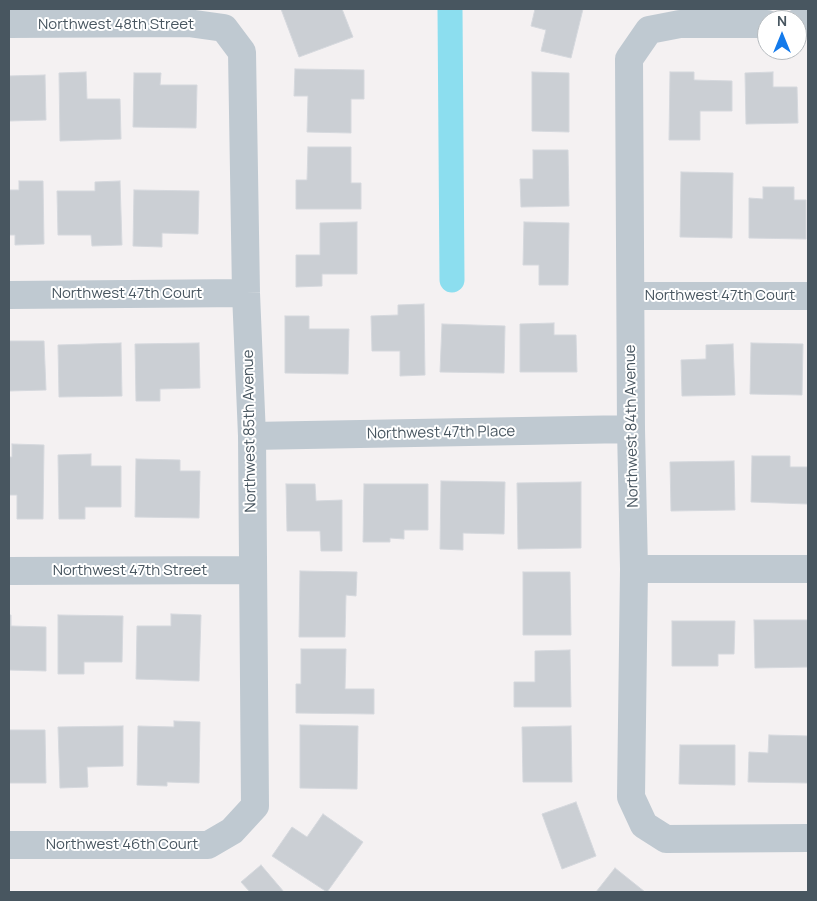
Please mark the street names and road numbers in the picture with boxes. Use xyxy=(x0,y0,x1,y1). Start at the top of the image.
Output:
street label: Northwest 48th Street xyxy=(38,16,194,34)
street label: Northwest 47th Court xyxy=(52,285,202,303)
street label: Northwest 47th Court xyxy=(645,287,795,305)
street label: Northwest 84th Avenue xyxy=(622,344,642,508)
street label: Northwest 85th Avenue xyxy=(240,349,260,513)
street label: Northwest 47th Place xyxy=(367,423,515,443)
street label: Northwest 47th Street xyxy=(53,562,207,580)
street label: Northwest 46th Court xyxy=(46,836,198,854)

